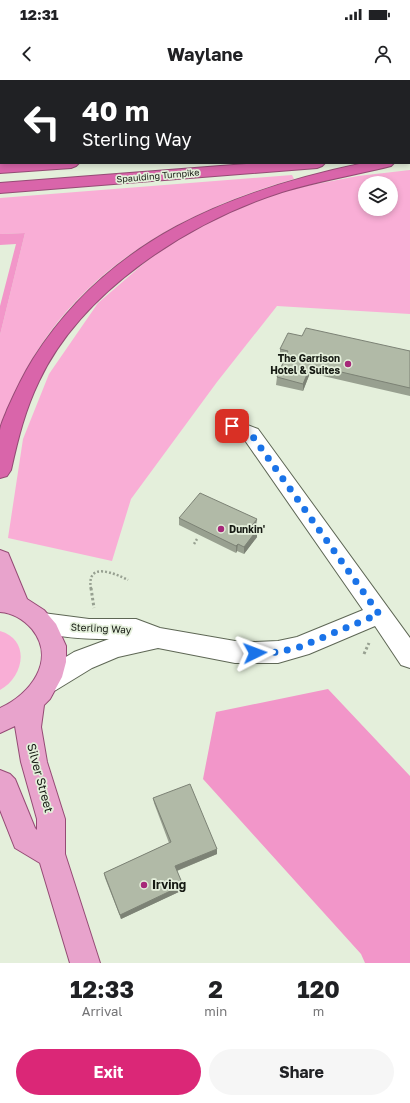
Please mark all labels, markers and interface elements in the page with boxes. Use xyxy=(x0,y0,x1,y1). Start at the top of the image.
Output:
text: 12:31 xyxy=(20,5,59,23)
icon: back xyxy=(16,43,38,65)
text: Waylane xyxy=(167,43,243,65)
icon: person xyxy=(372,43,394,65)
text: 40 m xyxy=(82,94,149,127)
icon: left xyxy=(16,96,68,148)
text: Sterling Way xyxy=(82,128,192,150)
street label: Spaulding Turnpike xyxy=(116,166,200,185)
map controls xyxy=(358,176,398,216)
button: layers xyxy=(358,176,398,216)
place label: The Garrison Hotel & Suites xyxy=(270,352,340,376)
marker: The Garrison Hotel & Suites xyxy=(343,359,353,369)
pin xyxy=(215,409,249,443)
icon: arrive xyxy=(221,415,243,437)
place label: Dunkin' xyxy=(229,523,265,535)
marker: Dunkin' xyxy=(216,524,226,534)
street label: Sterling Way xyxy=(70,620,132,636)
position arrow xyxy=(234,632,276,674)
street label: Silver Street xyxy=(24,742,57,814)
place label: Irving xyxy=(152,877,186,892)
marker: Irving xyxy=(139,880,149,890)
text: 12:33 xyxy=(70,974,134,1003)
text: 2 xyxy=(208,974,223,1003)
text: 120 xyxy=(297,974,340,1003)
text: Arrival xyxy=(82,1003,122,1019)
text: min xyxy=(204,1003,227,1019)
text: m xyxy=(313,1003,324,1019)
button: Exit xyxy=(16,1049,201,1095)
button: Share xyxy=(209,1049,394,1095)

